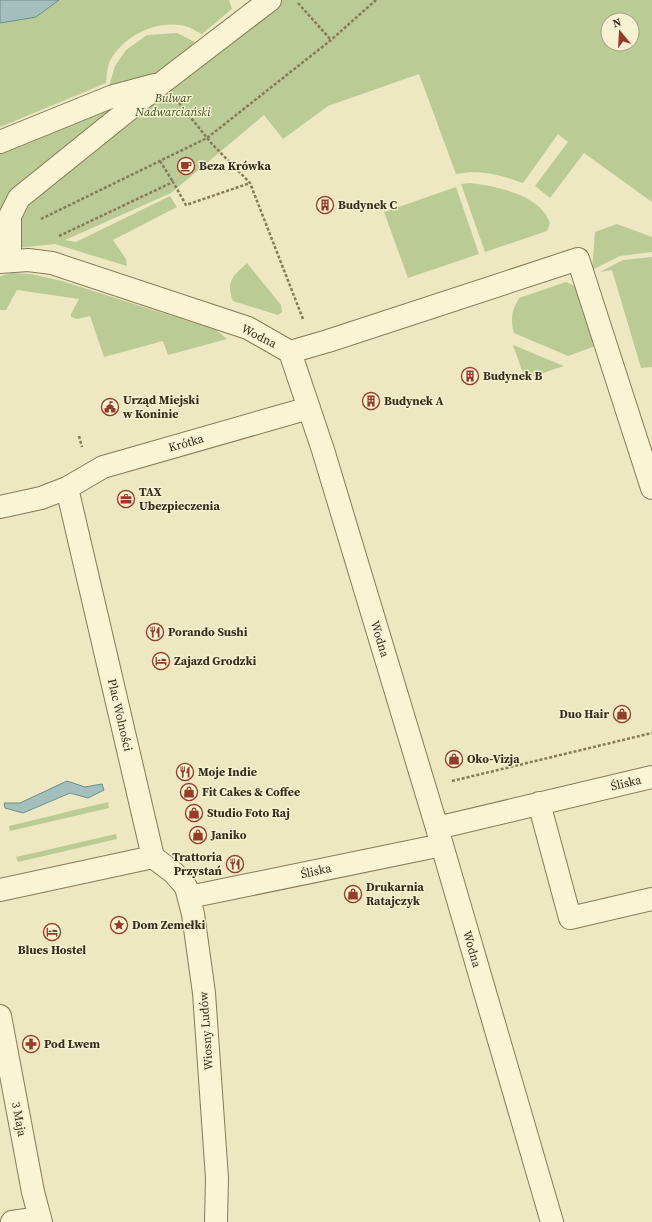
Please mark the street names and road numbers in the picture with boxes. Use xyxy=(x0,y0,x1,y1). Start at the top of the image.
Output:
street label: Wodna xyxy=(239,320,280,352)
street label: Krótka xyxy=(166,430,206,456)
street label: Wodna xyxy=(367,619,393,660)
street label: Plac Wolności xyxy=(104,677,136,753)
street label: Śliska xyxy=(609,772,644,794)
street label: Śliska xyxy=(299,860,334,882)
street label: Wodna xyxy=(459,929,485,970)
street label: Wiosny Ludów xyxy=(195,990,217,1071)
street label: 3 Maja xyxy=(8,1100,30,1139)

